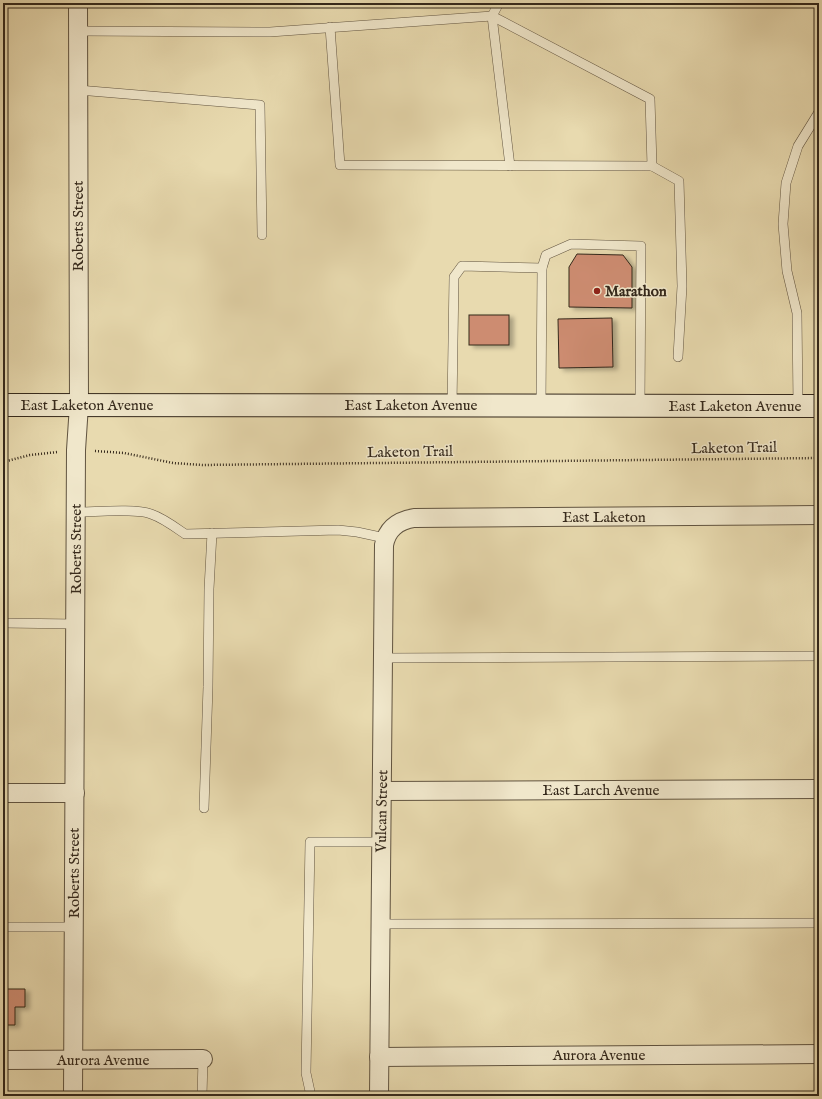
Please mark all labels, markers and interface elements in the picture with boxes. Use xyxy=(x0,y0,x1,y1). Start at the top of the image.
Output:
street label: Roberts Street xyxy=(69,181,88,271)
place label: Marathon xyxy=(605,282,667,301)
marker: Marathon xyxy=(592,286,602,296)
street label: East Laketon Avenue xyxy=(21,396,153,415)
street label: East Laketon Avenue xyxy=(345,396,477,415)
street label: East Laketon Avenue xyxy=(669,397,801,416)
street label: Laketon Trail xyxy=(691,438,778,458)
street label: Laketon Trail xyxy=(367,442,454,462)
street label: Roberts Street xyxy=(67,504,86,594)
street label: East Laketon xyxy=(562,508,646,527)
street label: Vulcan Street xyxy=(372,769,392,854)
street label: East Larch Avenue xyxy=(543,781,659,800)
street label: Roberts Street xyxy=(65,828,84,918)
street label: Aurora Avenue xyxy=(552,1046,645,1065)
street label: Aurora Avenue xyxy=(56,1051,149,1070)

